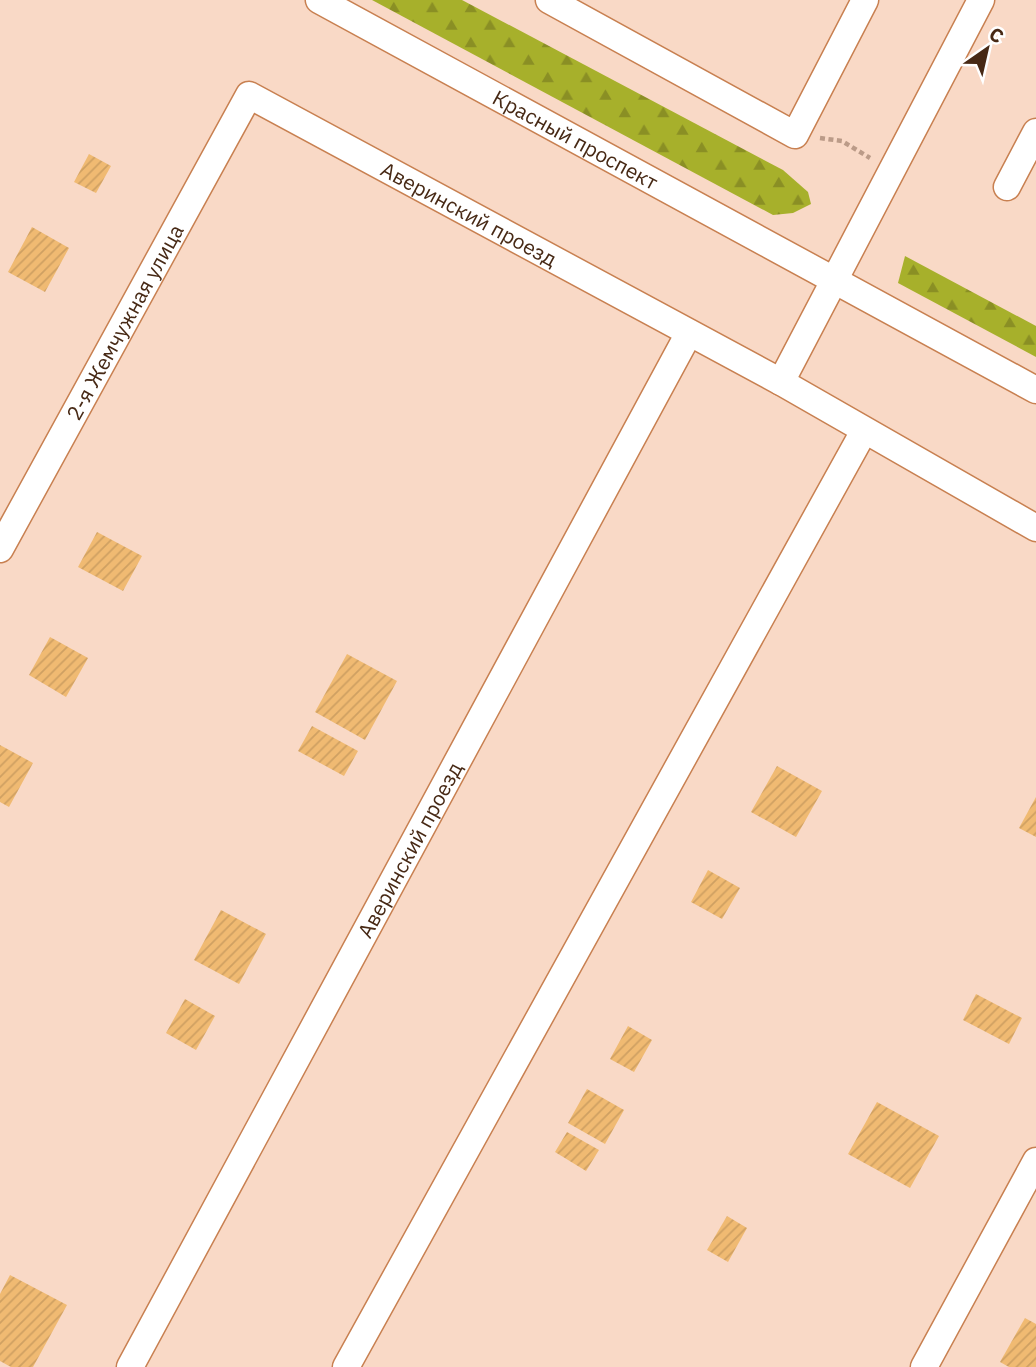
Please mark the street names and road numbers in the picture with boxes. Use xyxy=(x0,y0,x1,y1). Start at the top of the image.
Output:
street label: Красный проспект xyxy=(488,83,663,196)
street label: Аверинский проезд xyxy=(376,155,562,273)
street label: 2-я Жемчужная улица xyxy=(60,219,190,425)
street label: Аверинский проезд xyxy=(351,757,469,943)

